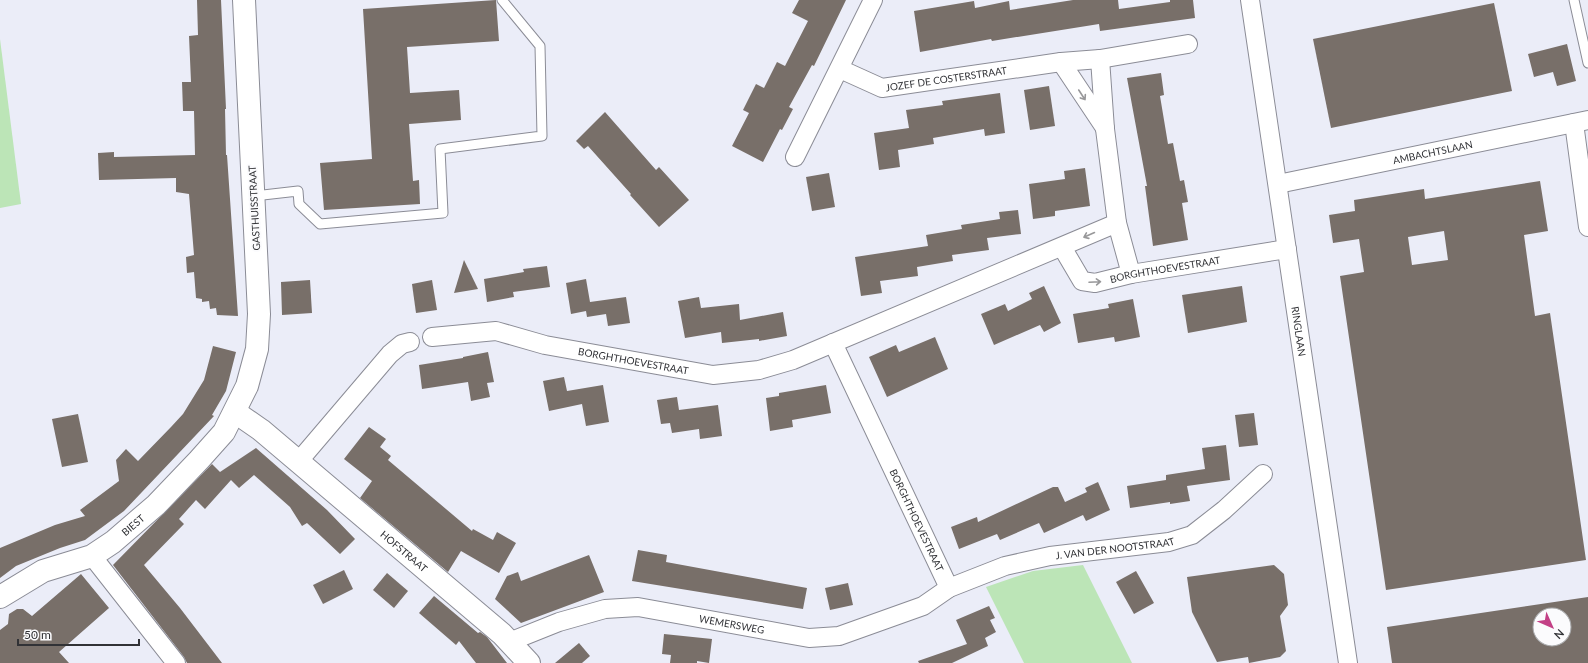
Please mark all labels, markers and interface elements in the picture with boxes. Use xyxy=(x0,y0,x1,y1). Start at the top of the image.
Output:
street label: JOZEF DE COSTERSTRAAT xyxy=(885,64,1008,93)
one-way arrow xyxy=(1078,89,1086,100)
street label: AMBACHTSLAAN xyxy=(1392,138,1474,166)
street label: GASTHUISSTRAAT xyxy=(246,165,262,251)
one-way arrow xyxy=(1084,232,1096,239)
street label: BORGHTHOEVESTRAAT xyxy=(1109,254,1221,285)
one-way arrow xyxy=(1088,278,1101,285)
street label: RINGLAAN xyxy=(1289,306,1309,357)
street label: BORGHTHOEVESTRAAT xyxy=(577,345,690,377)
street label: BORGHTHOEVESTRAAT xyxy=(888,467,946,573)
street label: BIEST xyxy=(119,512,147,538)
street label: HOFSTRAAT xyxy=(378,528,430,574)
street label: J. VAN DER NOOTSTRAAT xyxy=(1055,535,1176,561)
north arrow xyxy=(1532,607,1572,647)
street label: WEMERSWEG xyxy=(698,612,765,636)
scale bar xyxy=(18,621,139,647)
text: 50 m xyxy=(24,627,51,642)
text: N xyxy=(1552,627,1567,642)

